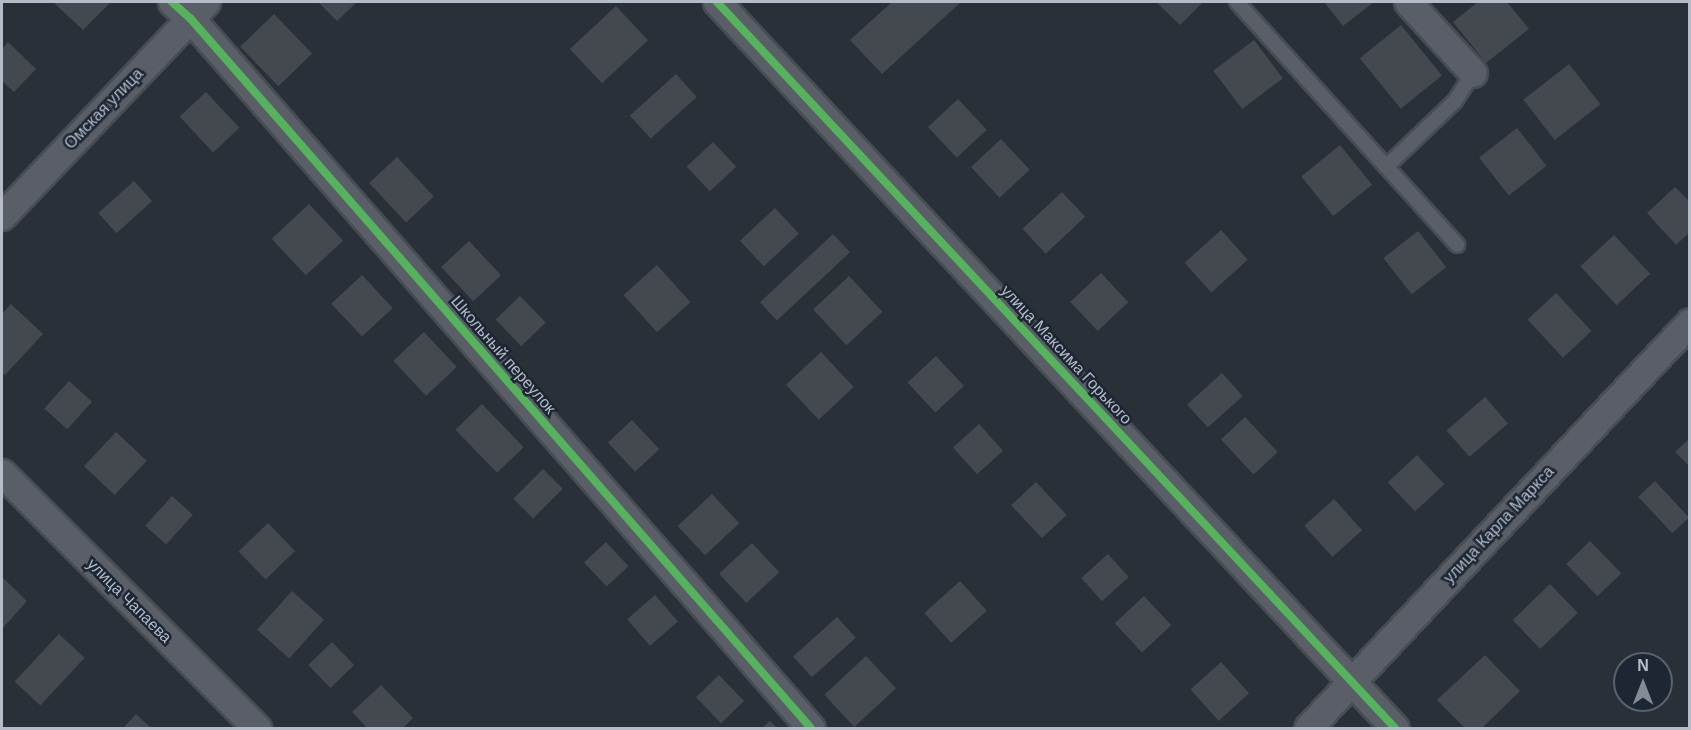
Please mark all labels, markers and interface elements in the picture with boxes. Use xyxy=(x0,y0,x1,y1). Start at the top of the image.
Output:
street label: Омская улица xyxy=(61,65,147,153)
street label: улица Максима Горького xyxy=(996,281,1136,429)
street label: Школьный переулок xyxy=(447,292,559,418)
street label: улица Карла Маркса xyxy=(1440,462,1558,588)
street label: улица Чапаева xyxy=(83,555,175,647)
north arrow xyxy=(1613,652,1673,712)
text: N xyxy=(1637,657,1649,674)

